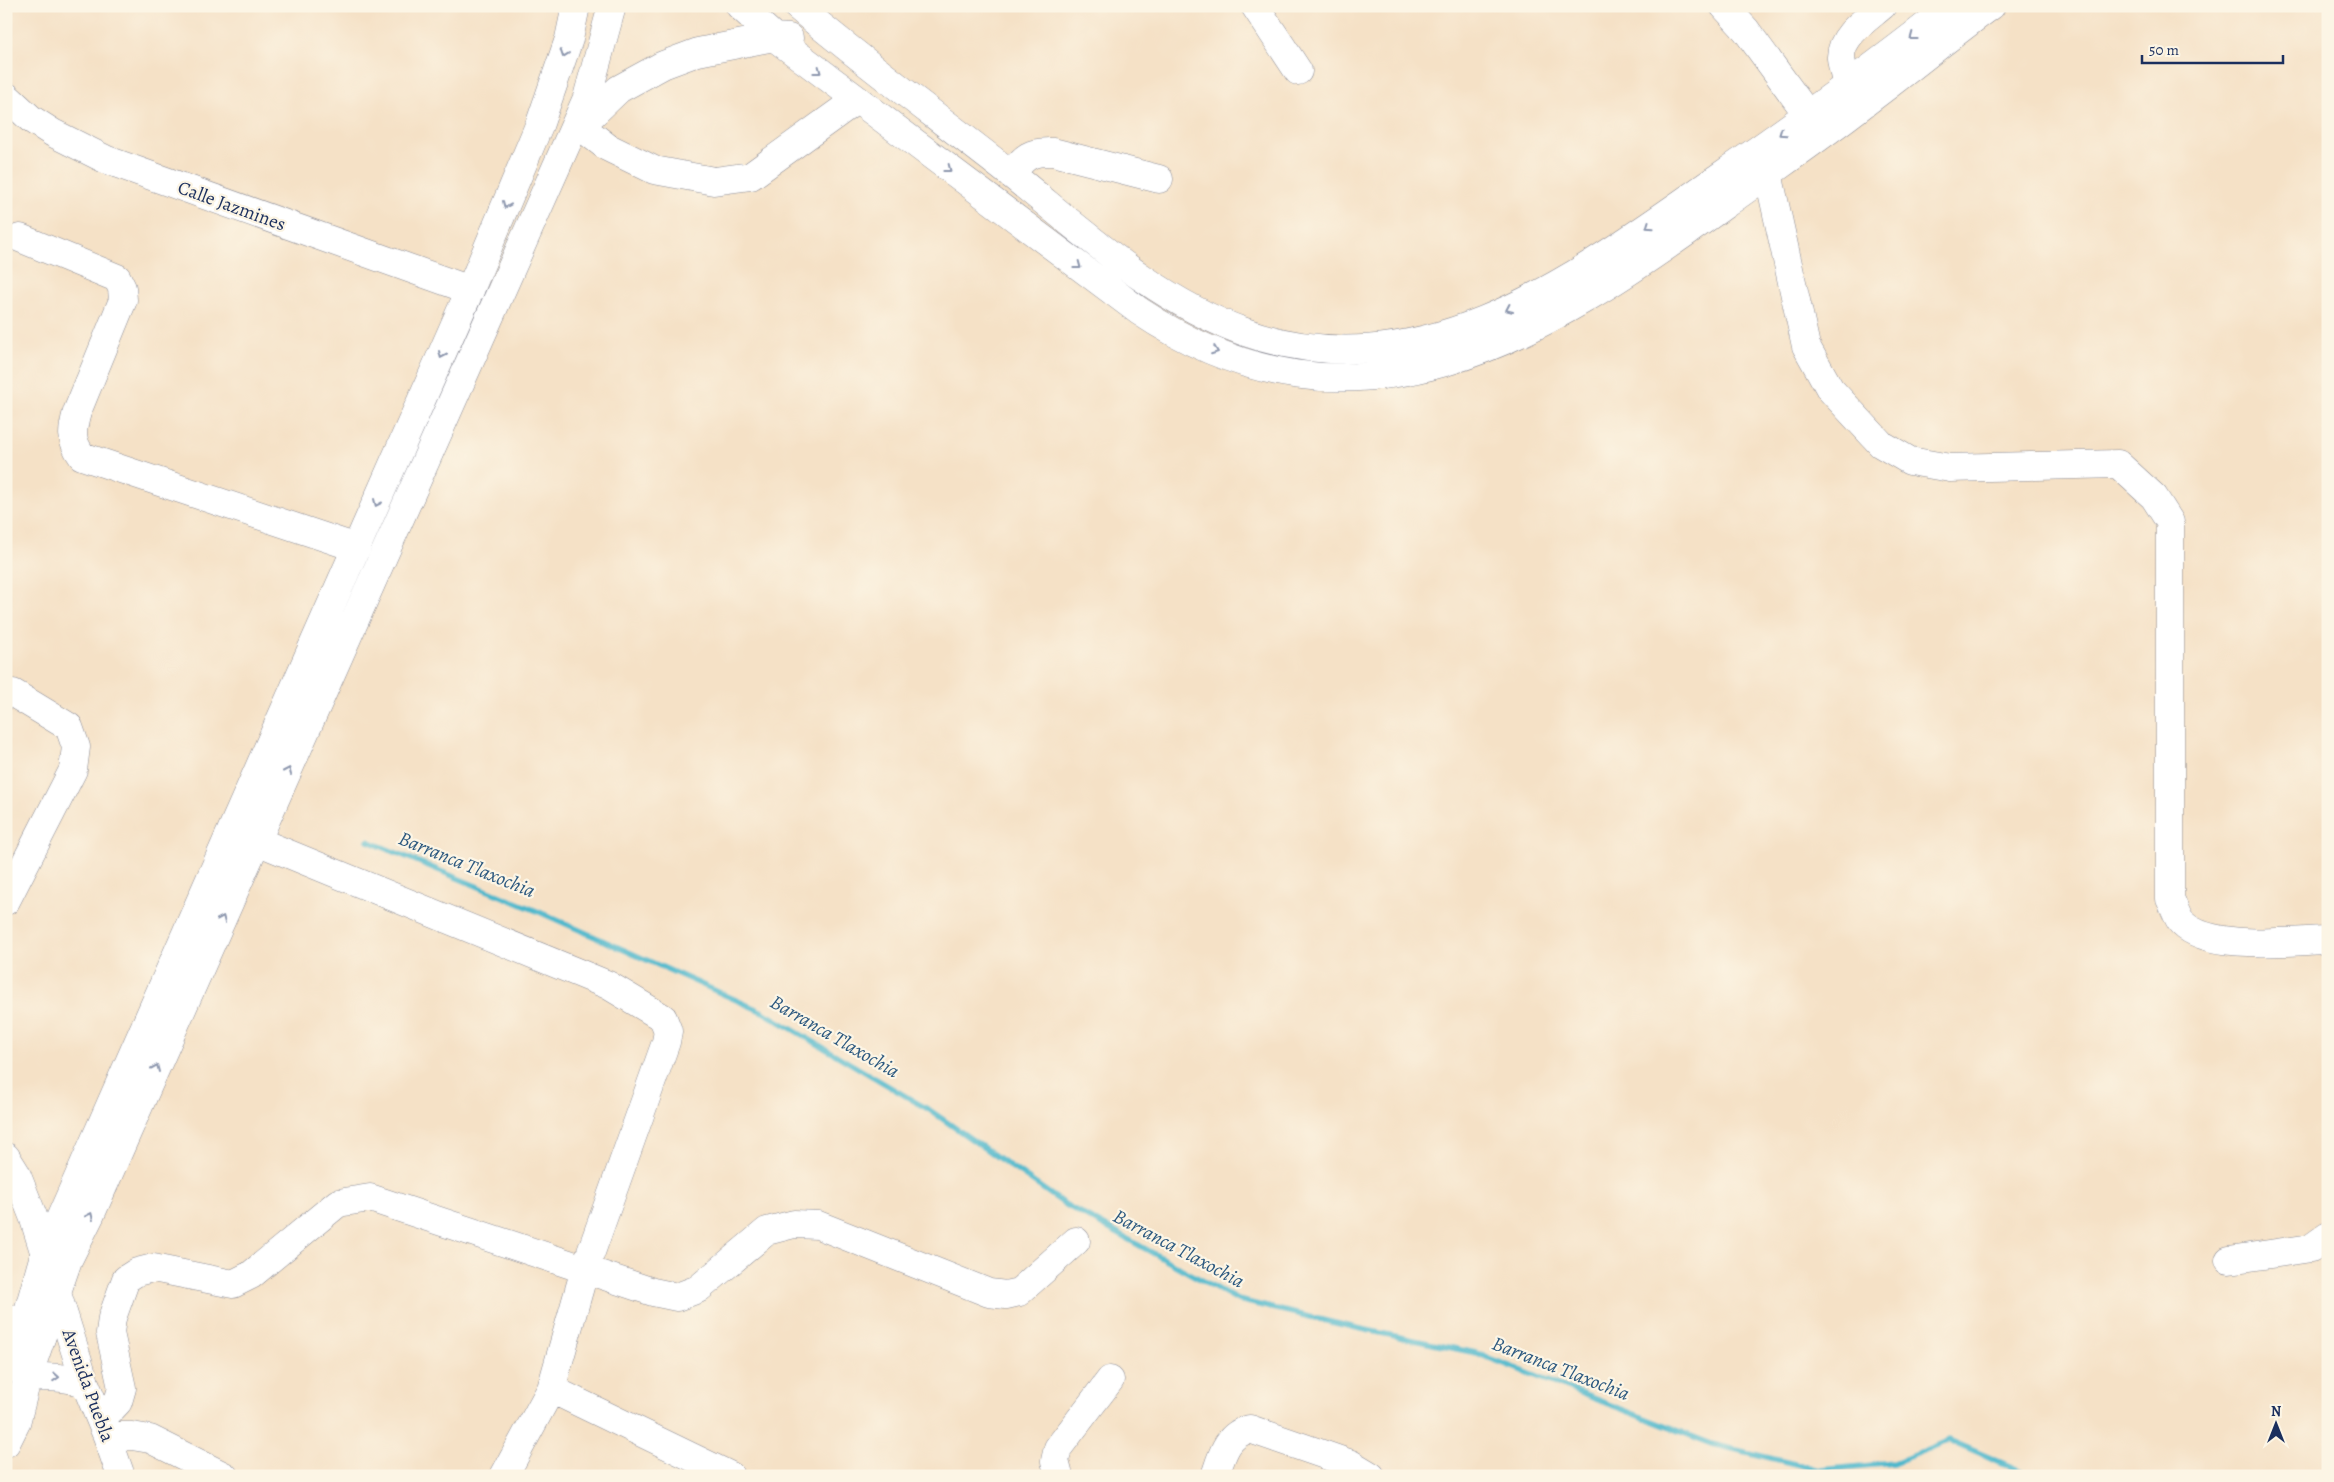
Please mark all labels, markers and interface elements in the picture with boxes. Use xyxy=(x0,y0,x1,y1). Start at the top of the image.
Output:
one-way arrow xyxy=(1910,31,1919,39)
scale bar xyxy=(2142,32,2283,64)
text: 50 m xyxy=(2149,40,2179,60)
one-way arrow xyxy=(560,49,570,57)
one-way arrow xyxy=(812,65,822,74)
one-way arrow xyxy=(1778,127,1788,136)
one-way arrow xyxy=(942,163,952,172)
street label: Calle Jazmines xyxy=(174,174,289,238)
one-way arrow xyxy=(502,200,512,209)
one-way arrow xyxy=(1645,220,1654,229)
one-way arrow xyxy=(1072,260,1082,269)
one-way arrow xyxy=(1505,303,1514,314)
one-way arrow xyxy=(1210,345,1219,356)
one-way arrow xyxy=(438,350,448,359)
one-way arrow xyxy=(372,498,383,507)
one-way arrow xyxy=(282,767,293,776)
water label: Barranca Tlaxochia xyxy=(395,825,539,904)
one-way arrow xyxy=(216,915,226,924)
water label: Barranca Tlaxochia xyxy=(765,988,904,1084)
one-way arrow xyxy=(150,1064,160,1073)
water label: Barranca Tlaxochia xyxy=(1108,1202,1249,1294)
one-way arrow xyxy=(84,1212,94,1221)
street label: Avenida Puebla xyxy=(55,1324,121,1446)
water label: Barranca Tlaxochia xyxy=(1488,1330,1633,1407)
one-way arrow xyxy=(53,1371,61,1382)
north arrow xyxy=(2252,1400,2302,1450)
text: N xyxy=(2271,1402,2281,1421)

